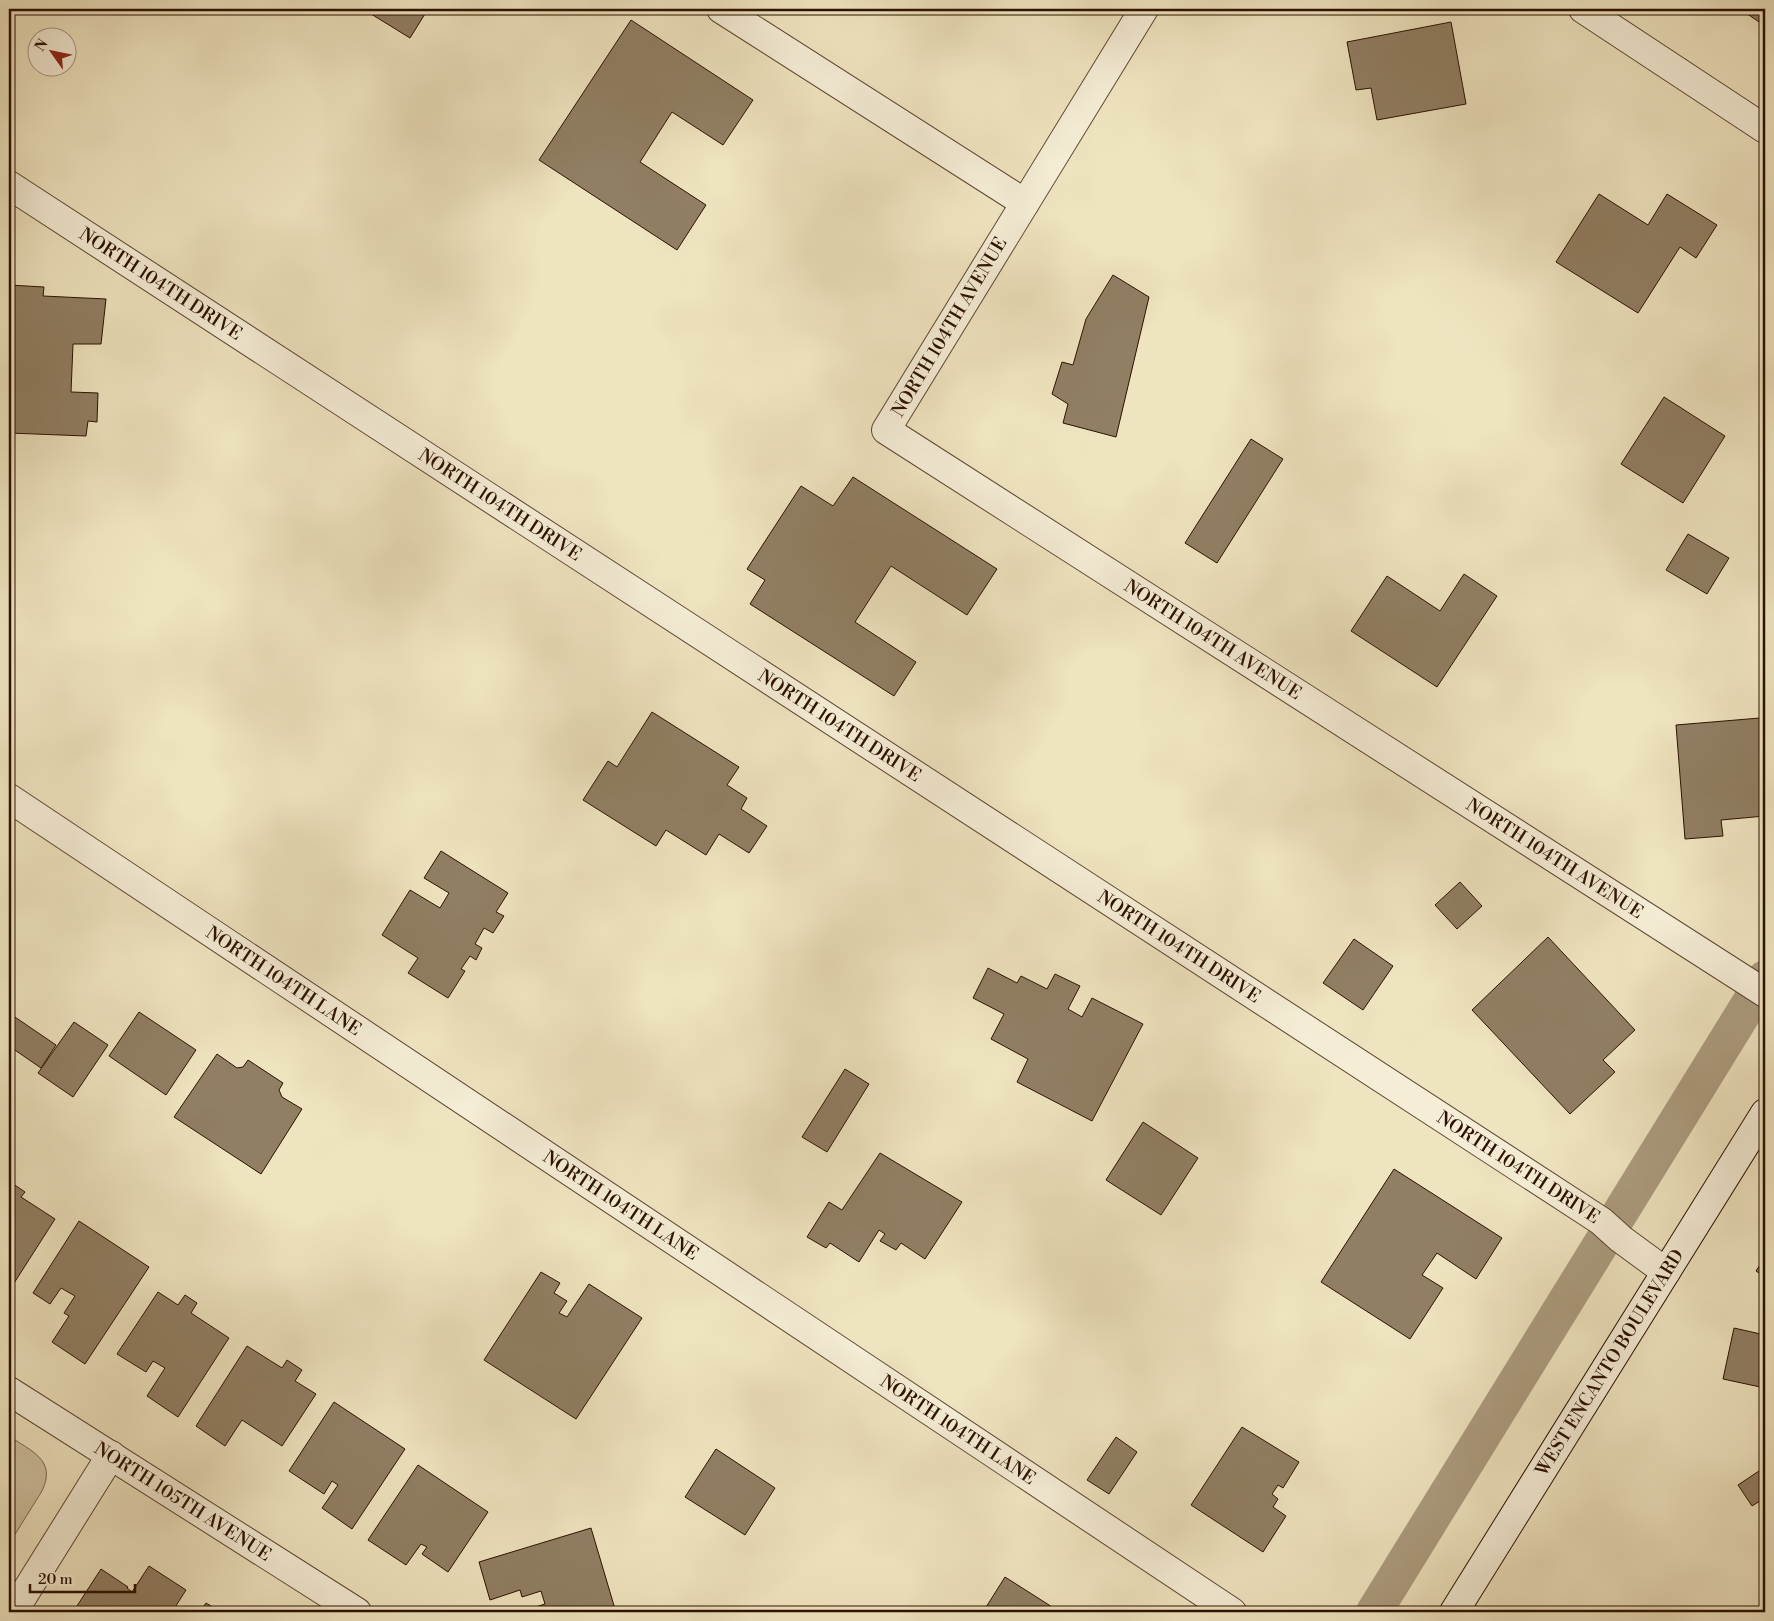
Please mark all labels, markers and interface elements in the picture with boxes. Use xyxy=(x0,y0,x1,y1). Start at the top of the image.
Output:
north arrow xyxy=(28,28,78,78)
text: N xyxy=(31,36,53,55)
street label: NORTH 104TH DRIVE xyxy=(75,223,246,346)
street label: NORTH 104TH AVENUE xyxy=(887,233,1012,421)
street label: NORTH 104TH DRIVE xyxy=(414,444,586,566)
street label: NORTH 104TH AVENUE xyxy=(1120,575,1306,705)
street label: NORTH 104TH DRIVE xyxy=(754,665,925,787)
street label: NORTH 104TH AVENUE xyxy=(1462,794,1647,924)
street label: NORTH 104TH DRIVE xyxy=(1093,885,1265,1008)
street label: NORTH 104TH LANE xyxy=(201,921,366,1041)
street label: NORTH 104TH DRIVE xyxy=(1432,1106,1604,1229)
street label: NORTH 104TH LANE xyxy=(538,1146,703,1266)
street label: WEST ENCANTO BOULEVARD xyxy=(1530,1245,1689,1481)
street label: NORTH 104TH LANE xyxy=(876,1370,1040,1490)
street label: NORTH 105TH AVENUE xyxy=(90,1437,275,1567)
scale bar xyxy=(30,1561,135,1593)
text: 20 m xyxy=(38,1570,73,1589)

